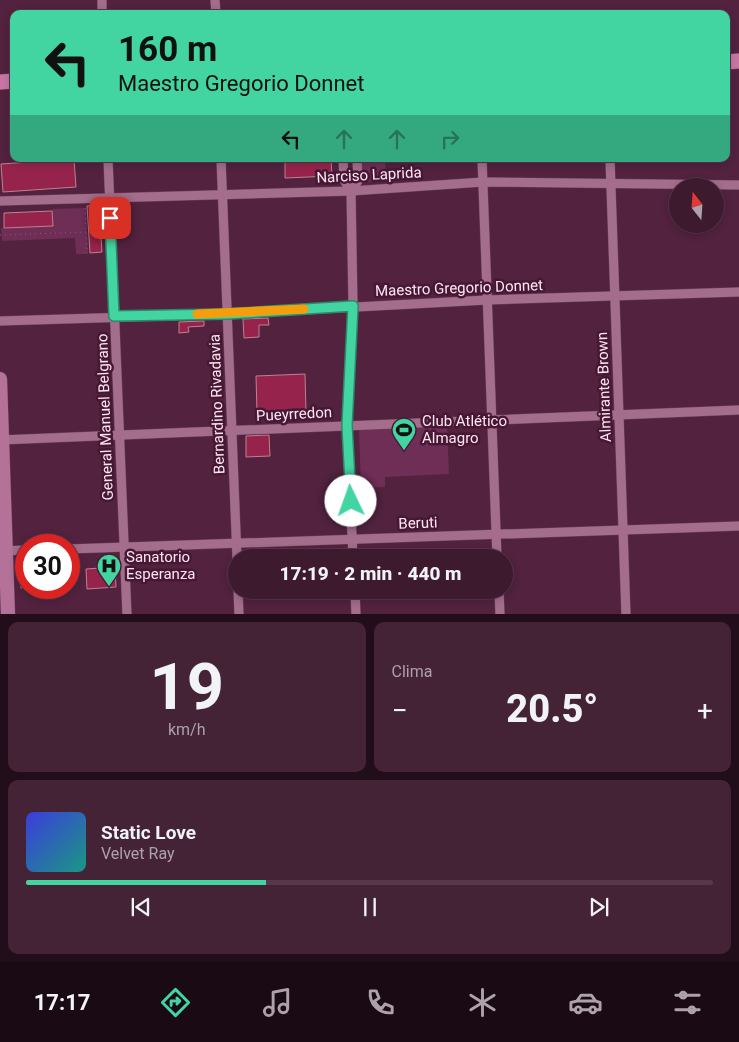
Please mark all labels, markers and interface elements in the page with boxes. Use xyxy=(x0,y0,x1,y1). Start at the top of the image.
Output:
text: 160 m xyxy=(118,29,217,70)
icon: left xyxy=(35,30,100,95)
text: Maestro Gregorio Donnet xyxy=(118,71,364,96)
icon: left xyxy=(277,125,305,153)
icon: ahead xyxy=(330,125,358,153)
icon: ahead xyxy=(383,125,411,153)
icon: right xyxy=(436,125,464,153)
street label: Narciso Laprida xyxy=(316,163,422,187)
north arrow xyxy=(669,178,724,232)
map controls xyxy=(669,178,724,233)
pin xyxy=(89,197,131,239)
icon: arrive xyxy=(96,204,124,232)
street label: Maestro Gregorio Donnet xyxy=(375,276,543,300)
street label: Almirante Brown xyxy=(593,331,615,443)
street label: General Manuel Belgrano xyxy=(93,333,117,501)
street label: Bernardino Rivadavia xyxy=(206,334,228,474)
street label: Pueyrredon xyxy=(256,403,332,425)
place label: Club Atlético Almagro xyxy=(422,412,507,447)
sports icon: Club Atlético Almagro xyxy=(391,417,417,451)
position arrow xyxy=(324,474,376,526)
street label: Beruti xyxy=(398,513,438,533)
speed limit sign: 30 xyxy=(15,534,80,599)
place label: Sanatorio Esperanza xyxy=(126,548,195,583)
hospital icon: Sanatorio Esperanza xyxy=(96,553,122,587)
text: 17:19 · 2 min · 440 m xyxy=(279,562,462,585)
text: 19 xyxy=(149,649,224,725)
text: Clima xyxy=(392,662,432,681)
text: 20.5° xyxy=(506,687,598,731)
text: − xyxy=(392,694,408,727)
text: + xyxy=(697,694,713,727)
text: km/h xyxy=(168,720,206,739)
text: Static Love xyxy=(101,821,196,844)
text: Velvet Ray xyxy=(101,844,175,863)
icon: previous xyxy=(127,893,155,921)
icon: pause xyxy=(356,893,384,921)
icon: next xyxy=(585,893,613,921)
icon: directions xyxy=(158,985,193,1020)
icon: music xyxy=(260,985,295,1020)
icon: phone xyxy=(363,985,398,1020)
icon: climate xyxy=(465,985,500,1020)
icon: car xyxy=(568,985,603,1020)
icon: filters xyxy=(670,985,705,1020)
text: 17:17 xyxy=(34,990,90,1015)

